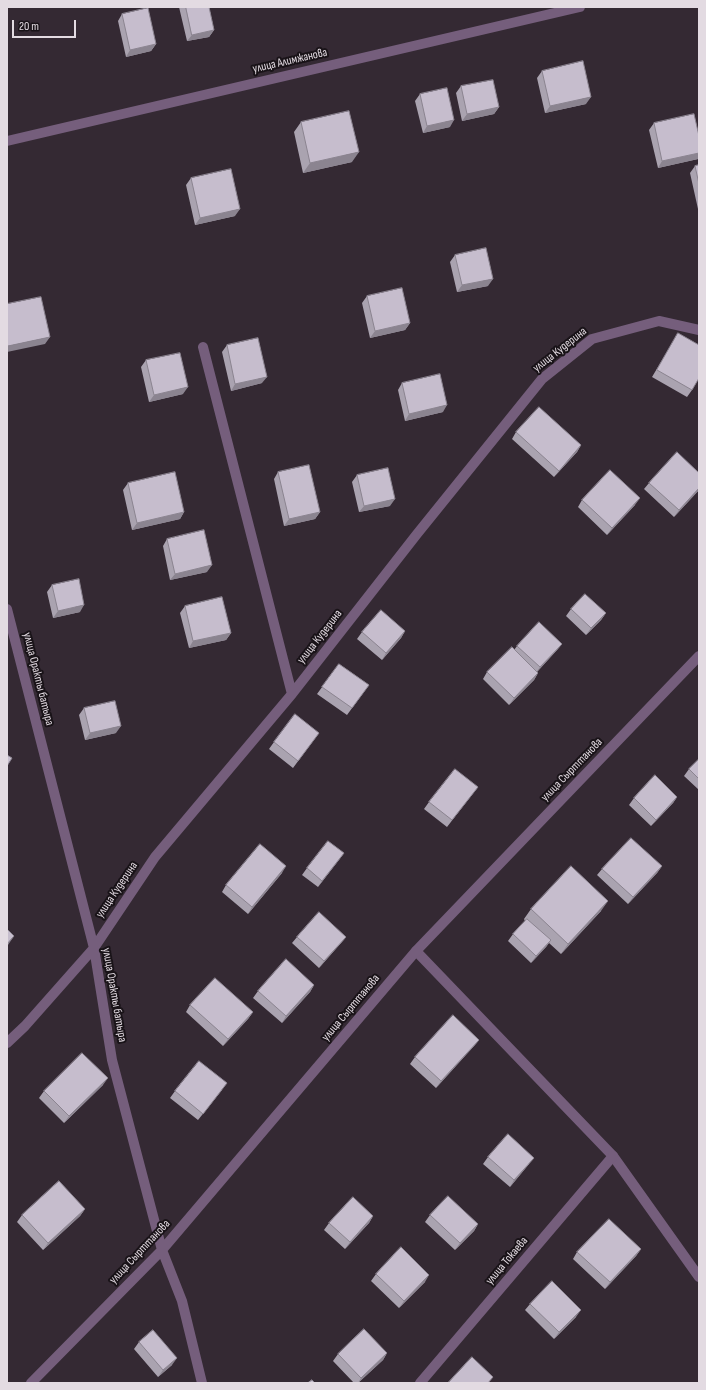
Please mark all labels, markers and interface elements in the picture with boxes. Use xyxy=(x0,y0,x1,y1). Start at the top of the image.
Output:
scale bar xyxy=(14,12,78,38)
text: 20 m xyxy=(19,19,39,34)
street label: улица Алимжанова xyxy=(251,45,329,77)
street label: улица Кудерина xyxy=(530,324,590,376)
street label: улица Кудерина xyxy=(294,607,346,667)
street label: улица Оракты батыра xyxy=(19,631,57,727)
street label: улица Сырттанова xyxy=(538,735,606,805)
street label: улица Кудерина xyxy=(93,859,141,921)
street label: улица Оракты батыра xyxy=(99,947,129,1043)
street label: улица Сырттанова xyxy=(319,972,383,1044)
street label: улица Сырттанова xyxy=(107,1217,173,1287)
street label: улица Токаева xyxy=(483,1234,531,1288)

